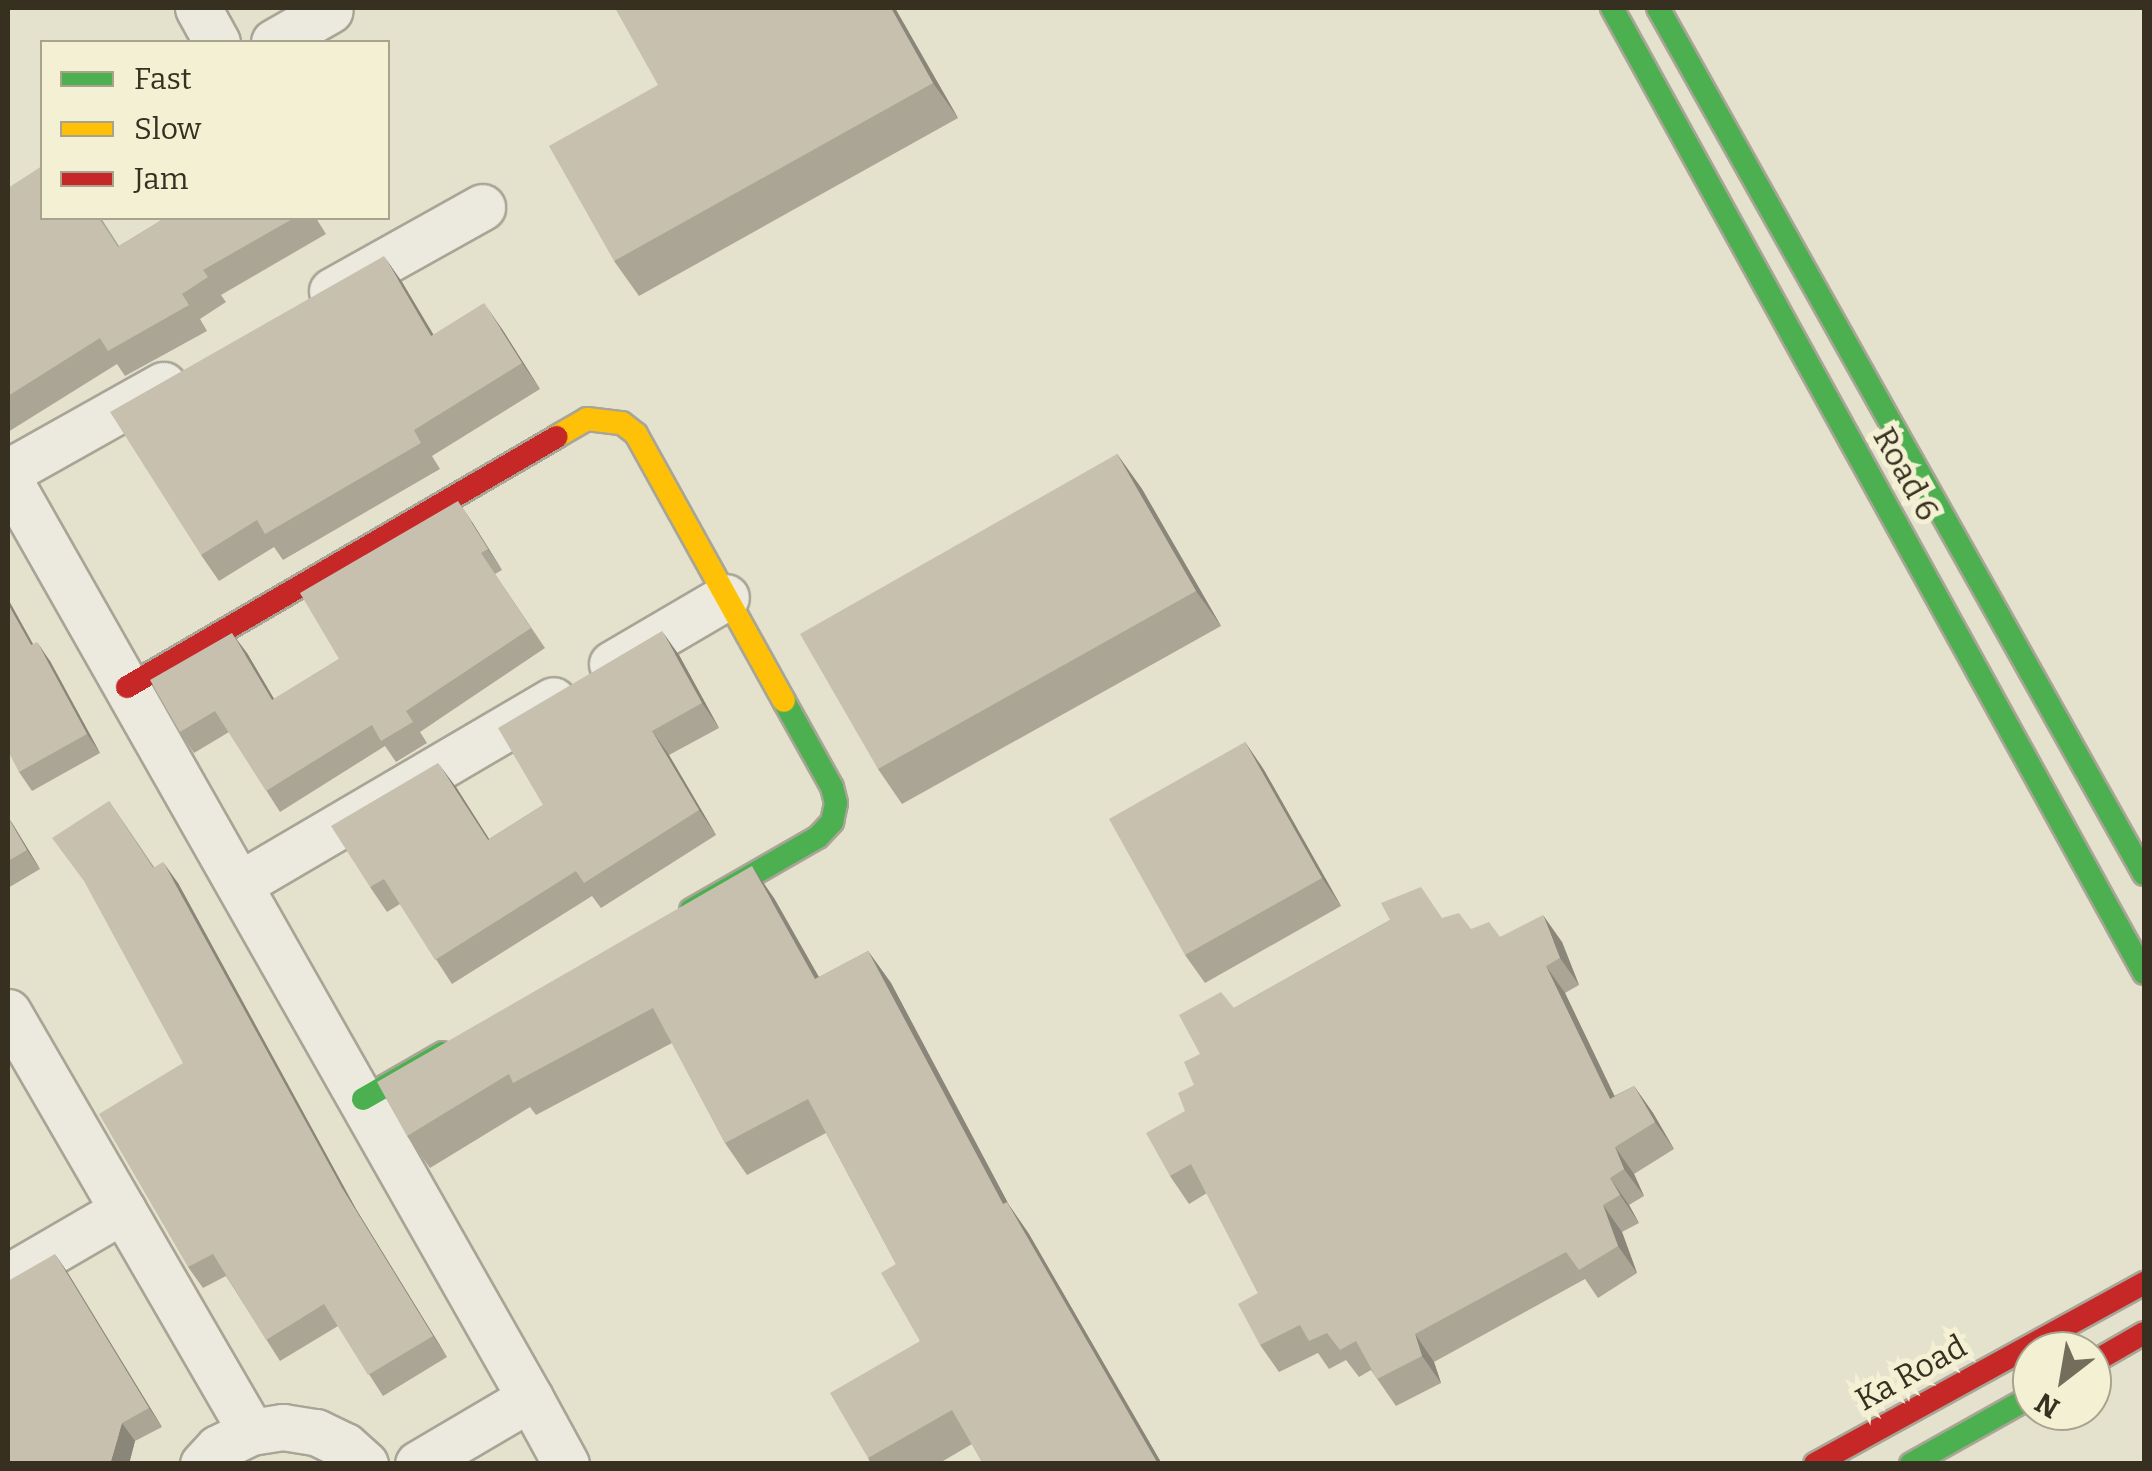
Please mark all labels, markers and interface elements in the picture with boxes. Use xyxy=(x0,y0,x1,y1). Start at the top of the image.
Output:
legend xyxy=(40,40,390,220)
text: Fast xyxy=(134,61,192,97)
text: Slow xyxy=(134,111,201,147)
text: Jam xyxy=(134,161,188,197)
street label: Road 6 xyxy=(1865,421,1947,527)
street label: Ka Road xyxy=(1849,1327,1973,1419)
north arrow xyxy=(2012,1331,2112,1431)
text: N xyxy=(2030,1386,2065,1425)

